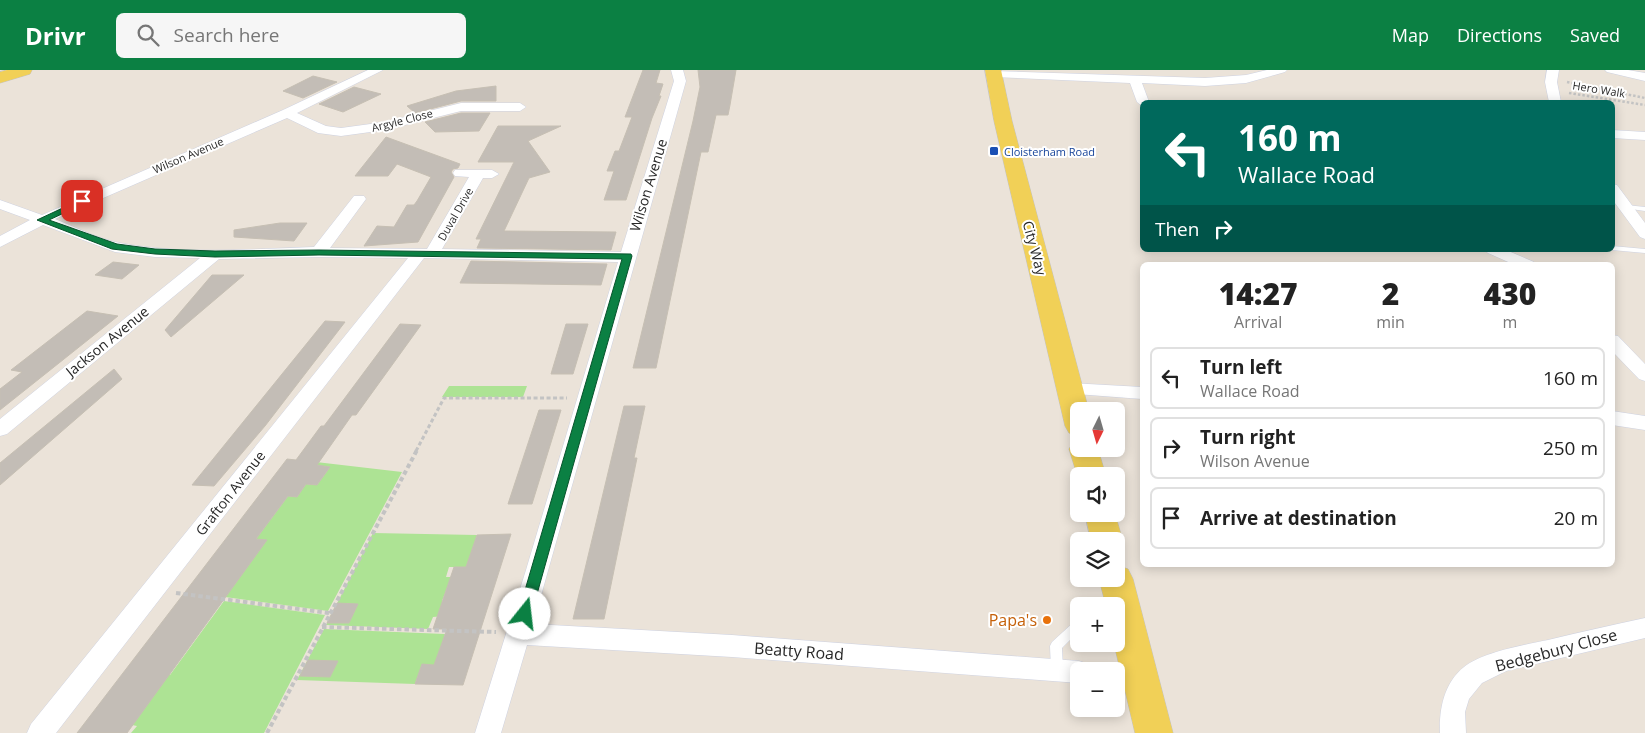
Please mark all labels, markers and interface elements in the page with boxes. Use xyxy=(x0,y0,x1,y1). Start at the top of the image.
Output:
search box xyxy=(116,13,466,58)
text: Drivr xyxy=(25,19,86,52)
icon: search xyxy=(134,21,162,49)
text: Search here xyxy=(174,22,279,48)
text: Map xyxy=(1392,23,1429,47)
text: Directions xyxy=(1457,23,1542,47)
text: Saved xyxy=(1570,23,1620,47)
street label: Hero Walk xyxy=(1572,77,1627,101)
street label: Argyle Close xyxy=(370,105,434,135)
text: 160 m xyxy=(1238,114,1342,161)
icon: left xyxy=(1155,120,1220,185)
street label: Wilson Avenue xyxy=(150,133,226,177)
street label: Wilson Avenue xyxy=(625,136,671,234)
place label: Cloisterham Road xyxy=(1004,144,1095,159)
marker: Cloisterham Road xyxy=(988,145,1000,157)
text: Wallace Road xyxy=(1238,159,1375,189)
pin xyxy=(61,180,103,222)
street label: Duval Drive xyxy=(434,185,476,243)
icon: arrive xyxy=(68,187,96,215)
icon: right xyxy=(1209,215,1237,243)
text: Then xyxy=(1155,216,1199,242)
street label: City Way xyxy=(1019,219,1052,278)
text: 14:27 xyxy=(1219,273,1298,314)
text: 2 xyxy=(1382,273,1399,314)
text: 430 xyxy=(1484,273,1536,314)
street label: Jackson Avenue xyxy=(60,302,153,382)
text: Arrival xyxy=(1234,311,1282,333)
text: min xyxy=(1376,311,1405,333)
text: m xyxy=(1503,311,1517,333)
text: Turn left xyxy=(1200,354,1282,380)
icon: left xyxy=(1157,364,1185,392)
text: 160 m xyxy=(1543,365,1598,391)
text: Wallace Road xyxy=(1200,380,1300,402)
north arrow xyxy=(1070,402,1125,458)
map controls xyxy=(1070,402,1125,717)
text: Turn right xyxy=(1200,424,1295,450)
icon: right xyxy=(1157,434,1185,462)
text: 250 m xyxy=(1543,435,1598,461)
street label: Grafton Avenue xyxy=(191,447,269,539)
text: Wilson Avenue xyxy=(1200,450,1310,472)
button: sound xyxy=(1070,467,1125,522)
icon: arrive xyxy=(1157,504,1185,532)
text: Arrive at destination xyxy=(1200,505,1397,531)
text: 20 m xyxy=(1554,505,1598,531)
button: layers xyxy=(1070,532,1125,587)
position arrow xyxy=(498,587,550,639)
button: + xyxy=(1070,597,1125,652)
place label: Papa's xyxy=(989,609,1037,631)
marker: Papa's xyxy=(1041,614,1053,626)
street label: Bedgebury Close xyxy=(1493,623,1619,677)
street label: Beatty Road xyxy=(753,637,845,665)
button: − xyxy=(1070,662,1125,717)

